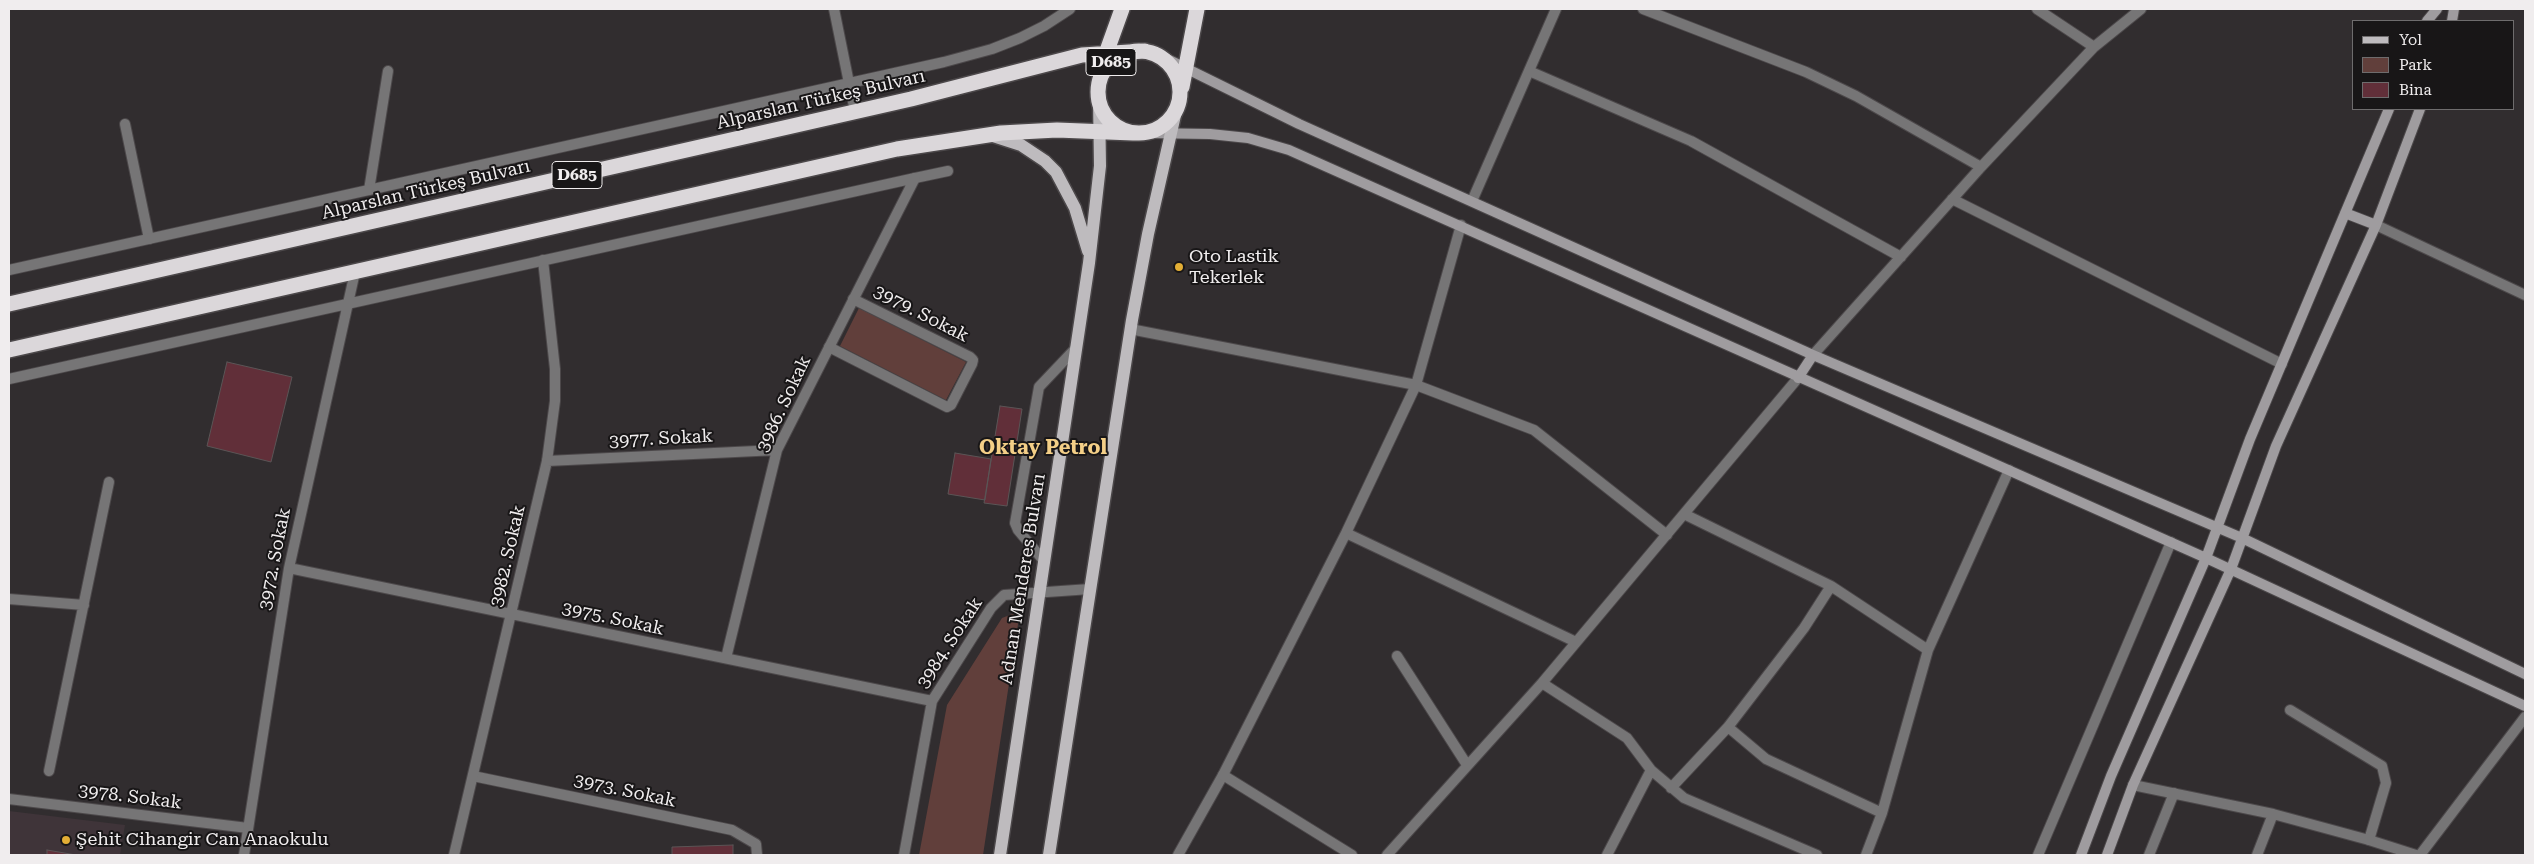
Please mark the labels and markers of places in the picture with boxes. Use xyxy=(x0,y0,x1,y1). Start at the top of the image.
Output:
place label: Oto Lastik Tekerlek xyxy=(1189,246,1279,288)
marker: Oto Lastik Tekerlek xyxy=(1173,261,1185,273)
place label: Şehit Cihangir Can Anaokulu xyxy=(76,829,328,851)
marker: Şehit Cihangir Can Anaokulu xyxy=(60,834,72,846)

